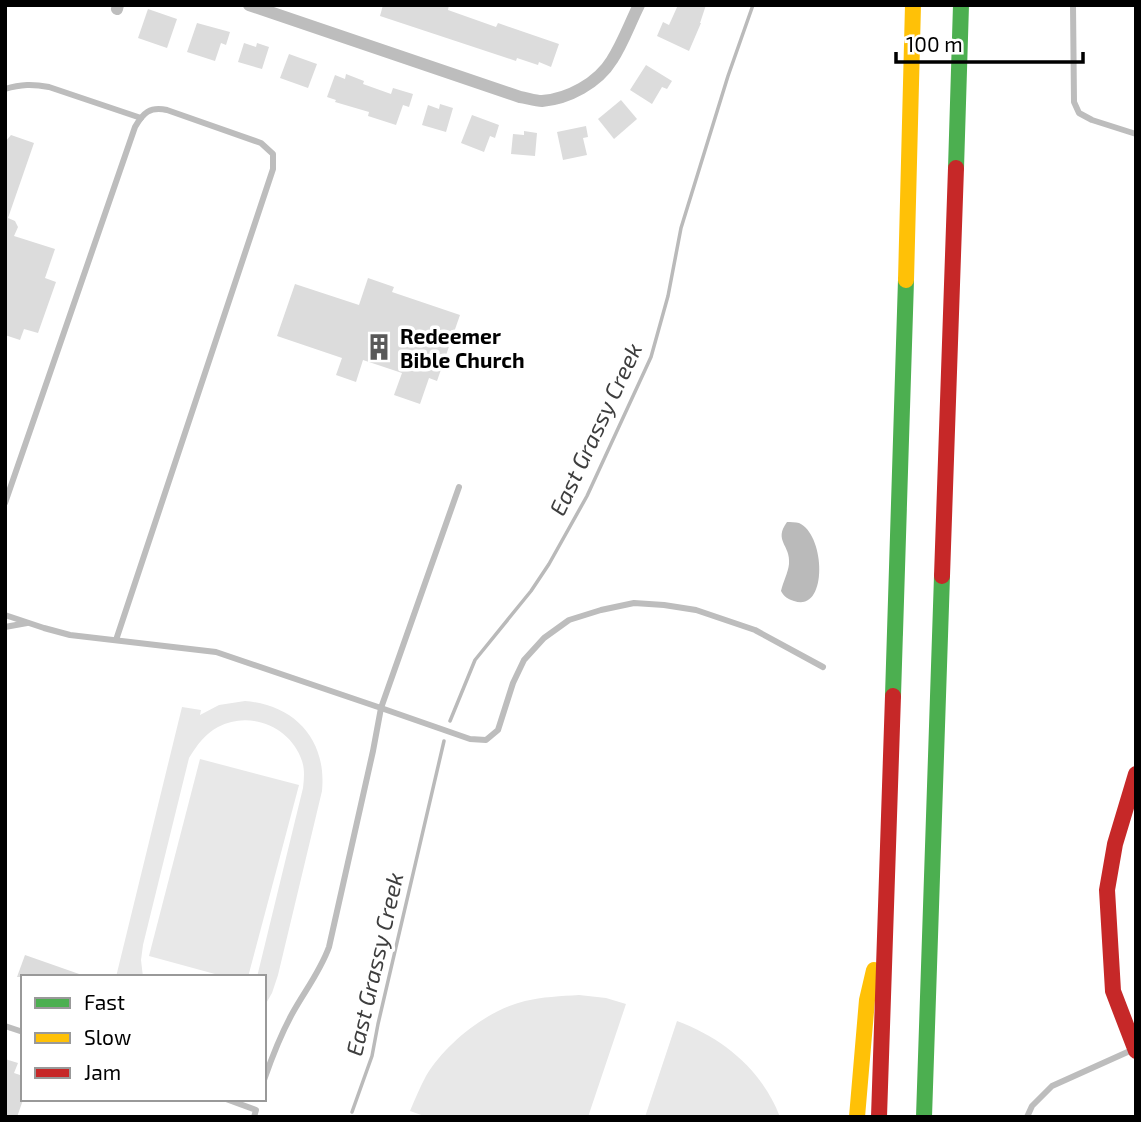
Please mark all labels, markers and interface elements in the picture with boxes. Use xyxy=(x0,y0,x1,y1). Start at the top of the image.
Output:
scale bar xyxy=(896,21,1083,65)
text: 100 m xyxy=(906,31,963,56)
place label: Redeemer Bible Church xyxy=(400,323,525,372)
building icon: Redeemer Bible Church xyxy=(364,332,394,362)
water label: East Grassy Creek xyxy=(543,338,647,520)
water label: East Grassy Creek xyxy=(339,870,409,1058)
legend xyxy=(21,975,266,1101)
text: Fast xyxy=(84,989,125,1014)
text: Slow xyxy=(84,1024,131,1049)
text: Jam xyxy=(84,1059,121,1084)

